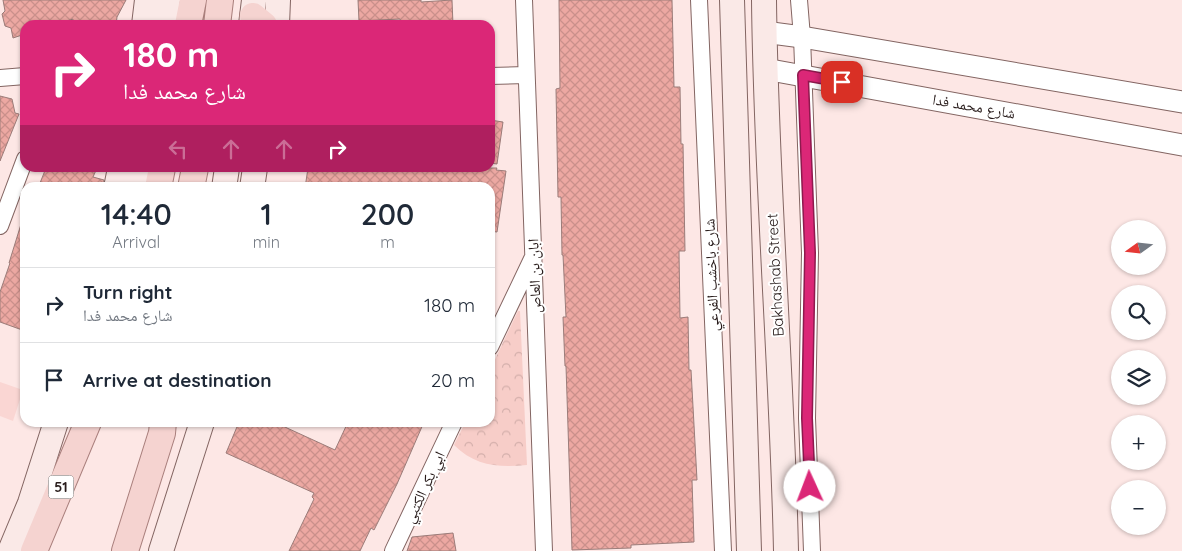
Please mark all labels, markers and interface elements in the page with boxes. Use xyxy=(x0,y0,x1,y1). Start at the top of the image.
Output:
text: 180 m xyxy=(123,32,219,76)
icon: right xyxy=(40,40,105,105)
pin xyxy=(821,61,863,103)
icon: arrive xyxy=(828,68,856,96)
text: شارع محمد فدا xyxy=(123,77,246,105)
street label: شارع محمد فدا xyxy=(931,89,1017,124)
icon: left xyxy=(164,135,192,163)
icon: ahead xyxy=(217,135,245,163)
icon: ahead xyxy=(270,135,298,163)
icon: right xyxy=(323,135,351,163)
text: 14:40 xyxy=(101,195,172,233)
text: 1 xyxy=(261,195,272,233)
text: 200 xyxy=(361,195,414,233)
street label: Bakhashab Street xyxy=(762,213,788,337)
street label: شارع باخشب الفرعي xyxy=(700,218,725,332)
north arrow xyxy=(1111,220,1166,275)
map controls xyxy=(1111,220,1166,535)
text: Arrival xyxy=(112,232,160,252)
text: min xyxy=(253,232,280,252)
text: m xyxy=(380,232,395,252)
street label: ابان بن العاص xyxy=(523,238,546,314)
text: Turn right xyxy=(83,280,172,304)
button: search xyxy=(1111,285,1166,340)
icon: right xyxy=(40,291,68,319)
text: 180 m xyxy=(424,293,475,317)
text: شارع محمد فدا xyxy=(83,305,172,325)
button: layers xyxy=(1111,350,1166,405)
icon: arrive xyxy=(40,366,68,394)
text: Arrive at destination xyxy=(83,368,272,392)
text: 20 m xyxy=(431,368,475,392)
button: + xyxy=(1111,415,1166,470)
street label: ابي بكر الكتبي xyxy=(399,448,451,527)
position arrow xyxy=(783,460,835,512)
road number: 51 xyxy=(48,476,74,498)
button: − xyxy=(1111,480,1166,535)

